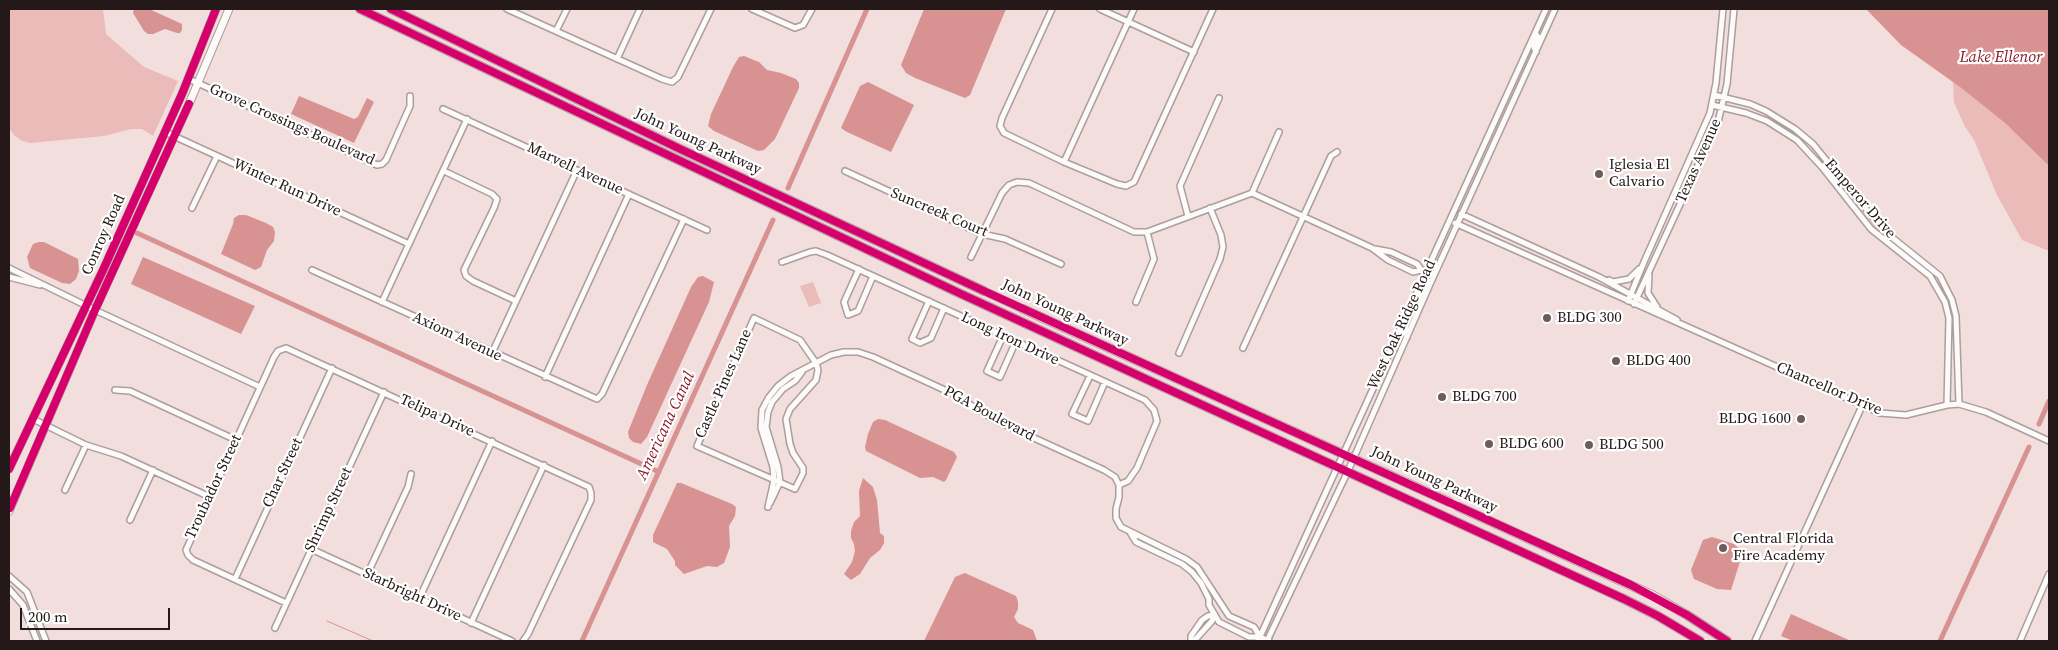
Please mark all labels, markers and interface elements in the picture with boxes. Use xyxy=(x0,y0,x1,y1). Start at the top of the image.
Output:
water label: Lake Ellenor xyxy=(1960,48,2042,68)
street label: Grove Crossings Boulevard xyxy=(207,80,377,170)
street label: John Young Parkway xyxy=(632,105,764,179)
street label: Texas Avenue xyxy=(1672,116,1726,206)
street label: Marvell Avenue xyxy=(524,139,626,199)
street label: Winter Run Drive xyxy=(230,155,344,221)
place label: Iglesia El Calvario xyxy=(1609,156,1670,191)
street label: Emperor Drive xyxy=(1821,156,1899,242)
marker: Iglesia El Calvario xyxy=(1593,168,1605,180)
street label: Suncreek Court xyxy=(888,184,990,242)
street label: Conroy Road xyxy=(78,192,130,278)
street label: West Oak Ridge Road xyxy=(1364,257,1440,393)
street label: John Young Parkway xyxy=(999,276,1131,350)
street label: Axiom Avenue xyxy=(409,308,505,366)
street label: Long Iron Drive xyxy=(958,308,1062,370)
place label: BLDG 300 xyxy=(1557,309,1622,327)
marker: BLDG 300 xyxy=(1541,312,1553,324)
street label: Castle Pines Lane xyxy=(692,327,756,441)
place label: BLDG 400 xyxy=(1626,352,1691,370)
marker: BLDG 400 xyxy=(1610,355,1622,367)
street label: Chancellor Drive xyxy=(1773,359,1885,419)
water label: Americana Canal xyxy=(633,369,699,483)
street label: PGA Boulevard xyxy=(941,383,1037,445)
place label: BLDG 700 xyxy=(1452,388,1517,406)
street label: Telipa Drive xyxy=(397,391,477,441)
marker: BLDG 700 xyxy=(1436,391,1448,403)
place label: BLDG 1600 xyxy=(1719,410,1791,428)
marker: BLDG 1600 xyxy=(1795,413,1807,425)
street label: Troubador Street xyxy=(182,432,246,542)
street label: Char Street xyxy=(259,435,307,511)
place label: BLDG 600 xyxy=(1499,435,1564,453)
place label: BLDG 500 xyxy=(1599,436,1664,454)
marker: BLDG 600 xyxy=(1483,438,1495,450)
marker: BLDG 500 xyxy=(1583,439,1595,451)
street label: John Young Parkway xyxy=(1368,443,1500,517)
street label: Shrimp Street xyxy=(301,465,357,555)
place label: Central Florida Fire Academy xyxy=(1733,530,1834,565)
marker: Central Florida Fire Academy xyxy=(1717,542,1729,554)
street label: Starbright Drive xyxy=(360,564,464,626)
scale bar xyxy=(22,598,172,630)
text: 200 m xyxy=(28,606,68,627)

